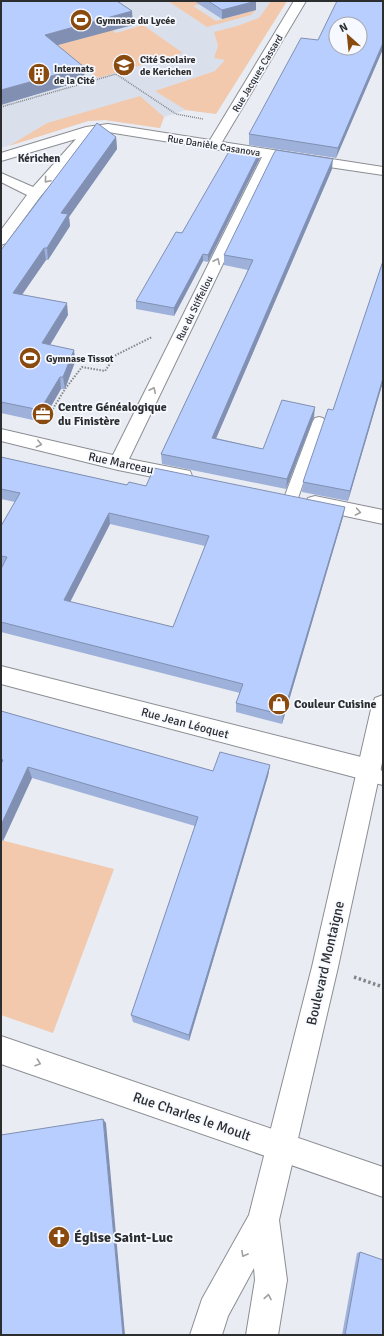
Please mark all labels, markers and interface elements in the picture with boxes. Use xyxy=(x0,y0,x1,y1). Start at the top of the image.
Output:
sports icon: Gymnase du Lycée xyxy=(68,7,94,33)
place label: Gymnase du Lycée xyxy=(96,15,175,27)
north arrow xyxy=(328,16,368,56)
text: N xyxy=(337,20,350,35)
street label: Rue Jacques Cassard xyxy=(230,33,286,115)
school or university icon: Cité Scolaire de Kerichen xyxy=(111,52,137,78)
place label: Cité Scolaire de Kerichen xyxy=(140,54,195,78)
building icon: Internats de la Cité xyxy=(26,61,52,87)
place label: Internats de la Cité xyxy=(54,63,95,87)
street label: Rue Danièle Casanova xyxy=(167,133,261,159)
district label: Kérichen xyxy=(18,152,60,165)
one-way arrow xyxy=(45,175,52,183)
one-way arrow xyxy=(212,258,220,265)
street label: Rue du Stiffellou xyxy=(174,274,216,343)
sports icon: Gymnase Tissot xyxy=(17,345,43,371)
place label: Gymnase Tissot xyxy=(46,353,114,365)
one-way arrow xyxy=(149,387,156,394)
place label: Centre Généalogique du Finistère xyxy=(58,400,167,429)
office icon: Centre Généalogique du Finistère xyxy=(30,401,56,427)
one-way arrow xyxy=(35,439,42,448)
street label: Rue Marceau xyxy=(87,449,155,478)
one-way arrow xyxy=(355,507,361,515)
shop icon: Couleur Cuisine xyxy=(266,691,292,717)
place label: Couleur Cuisine xyxy=(294,697,377,712)
street label: Rue Jean Léoquet xyxy=(139,705,230,742)
street label: Boulevard Montaigne xyxy=(303,899,348,1027)
one-way arrow xyxy=(34,1058,41,1067)
street label: Rue Charles le Moult xyxy=(131,1088,253,1145)
church icon: Église Saint-Luc xyxy=(46,1224,72,1250)
place label: Église Saint-Luc xyxy=(74,1229,173,1246)
one-way arrow xyxy=(241,1250,248,1258)
one-way arrow xyxy=(263,1293,272,1300)

